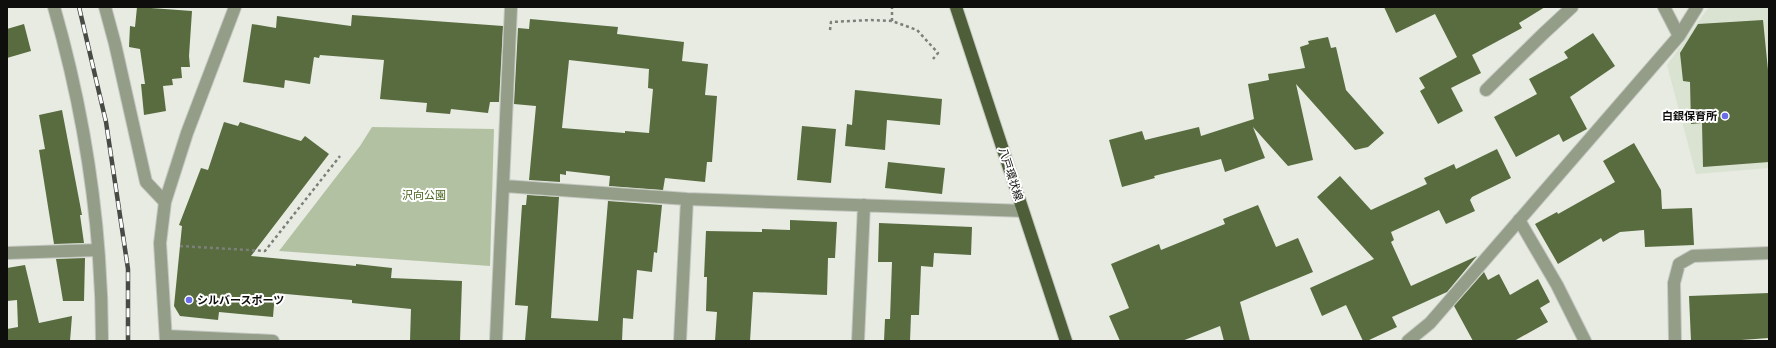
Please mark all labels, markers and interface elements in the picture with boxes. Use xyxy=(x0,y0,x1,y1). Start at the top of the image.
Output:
place label: 白銀保育所 xyxy=(1662,110,1717,123)
marker: 白銀保育所 xyxy=(1720,111,1730,121)
street label: 八戸環状線 xyxy=(996,146,1025,202)
park label: 沢向公園 xyxy=(402,189,446,202)
place label: シルバースポーツ xyxy=(197,294,284,307)
marker: シルバースポーツ xyxy=(184,295,194,305)

